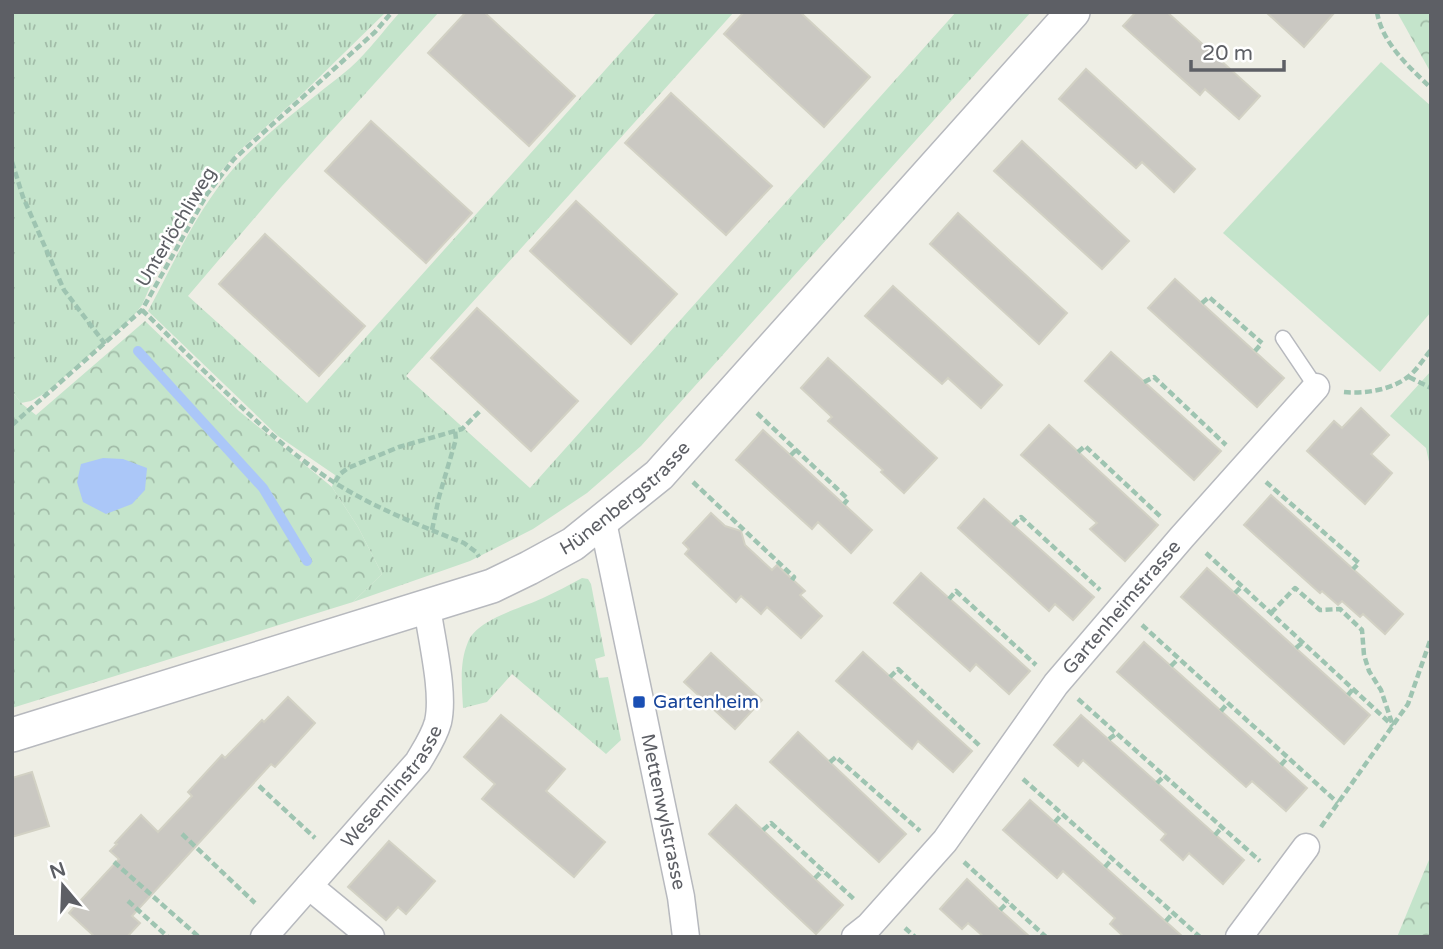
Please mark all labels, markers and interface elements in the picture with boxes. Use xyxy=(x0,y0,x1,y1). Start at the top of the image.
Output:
scale bar xyxy=(1191,28,1284,72)
text: 20 m xyxy=(1202,41,1253,66)
street label: Unterlöchliweg xyxy=(132,163,220,291)
street label: Hünenbergstrasse xyxy=(556,437,695,560)
street label: Gartenheimstrasse xyxy=(1058,536,1185,679)
place label: Gartenheim xyxy=(653,691,759,713)
marker: Gartenheim xyxy=(631,694,647,710)
street label: Wesemlinstrasse xyxy=(337,722,447,852)
street label: Mettenwylstrasse xyxy=(636,732,690,892)
north arrow xyxy=(28,851,98,921)
text: N xyxy=(47,858,69,884)

